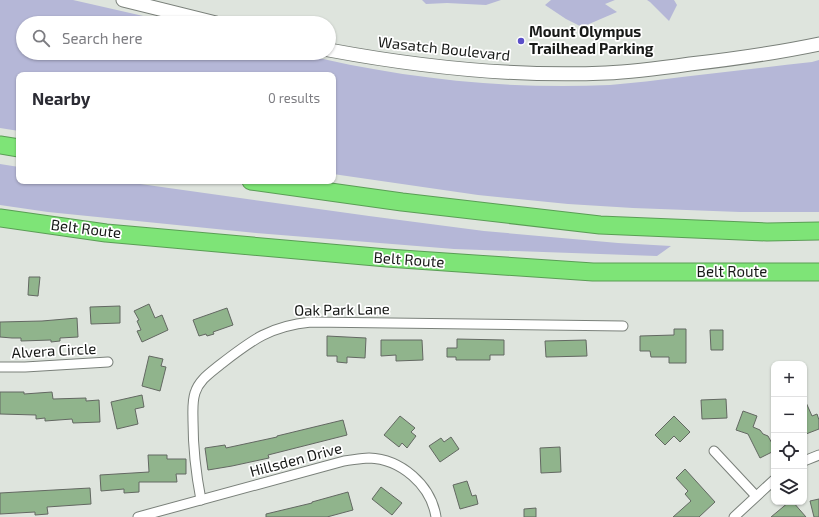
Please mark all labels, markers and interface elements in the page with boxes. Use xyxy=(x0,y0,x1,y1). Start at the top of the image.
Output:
search box xyxy=(16,16,336,60)
place label: Mount Olympus Trailhead Parking xyxy=(529,22,654,57)
icon: search xyxy=(30,27,52,49)
text: Search here xyxy=(62,29,143,47)
street label: Wasatch Boulevard xyxy=(377,32,511,64)
marker: Mount Olympus Trailhead Parking xyxy=(516,36,526,46)
text: Nearby xyxy=(32,88,90,108)
text: 0 results xyxy=(268,90,320,106)
street label: Belt Route xyxy=(50,215,122,241)
street label: Belt Route xyxy=(373,248,445,270)
street label: Belt Route xyxy=(697,262,767,280)
street label: Oak Park Lane xyxy=(294,299,390,319)
street label: Alvera Circle xyxy=(11,339,97,361)
map controls xyxy=(771,361,807,505)
button: + xyxy=(771,361,807,397)
button: − xyxy=(771,397,807,433)
button: locate xyxy=(771,433,807,469)
street label: Hillsden Drive xyxy=(248,438,344,480)
button: layers xyxy=(771,469,807,505)

